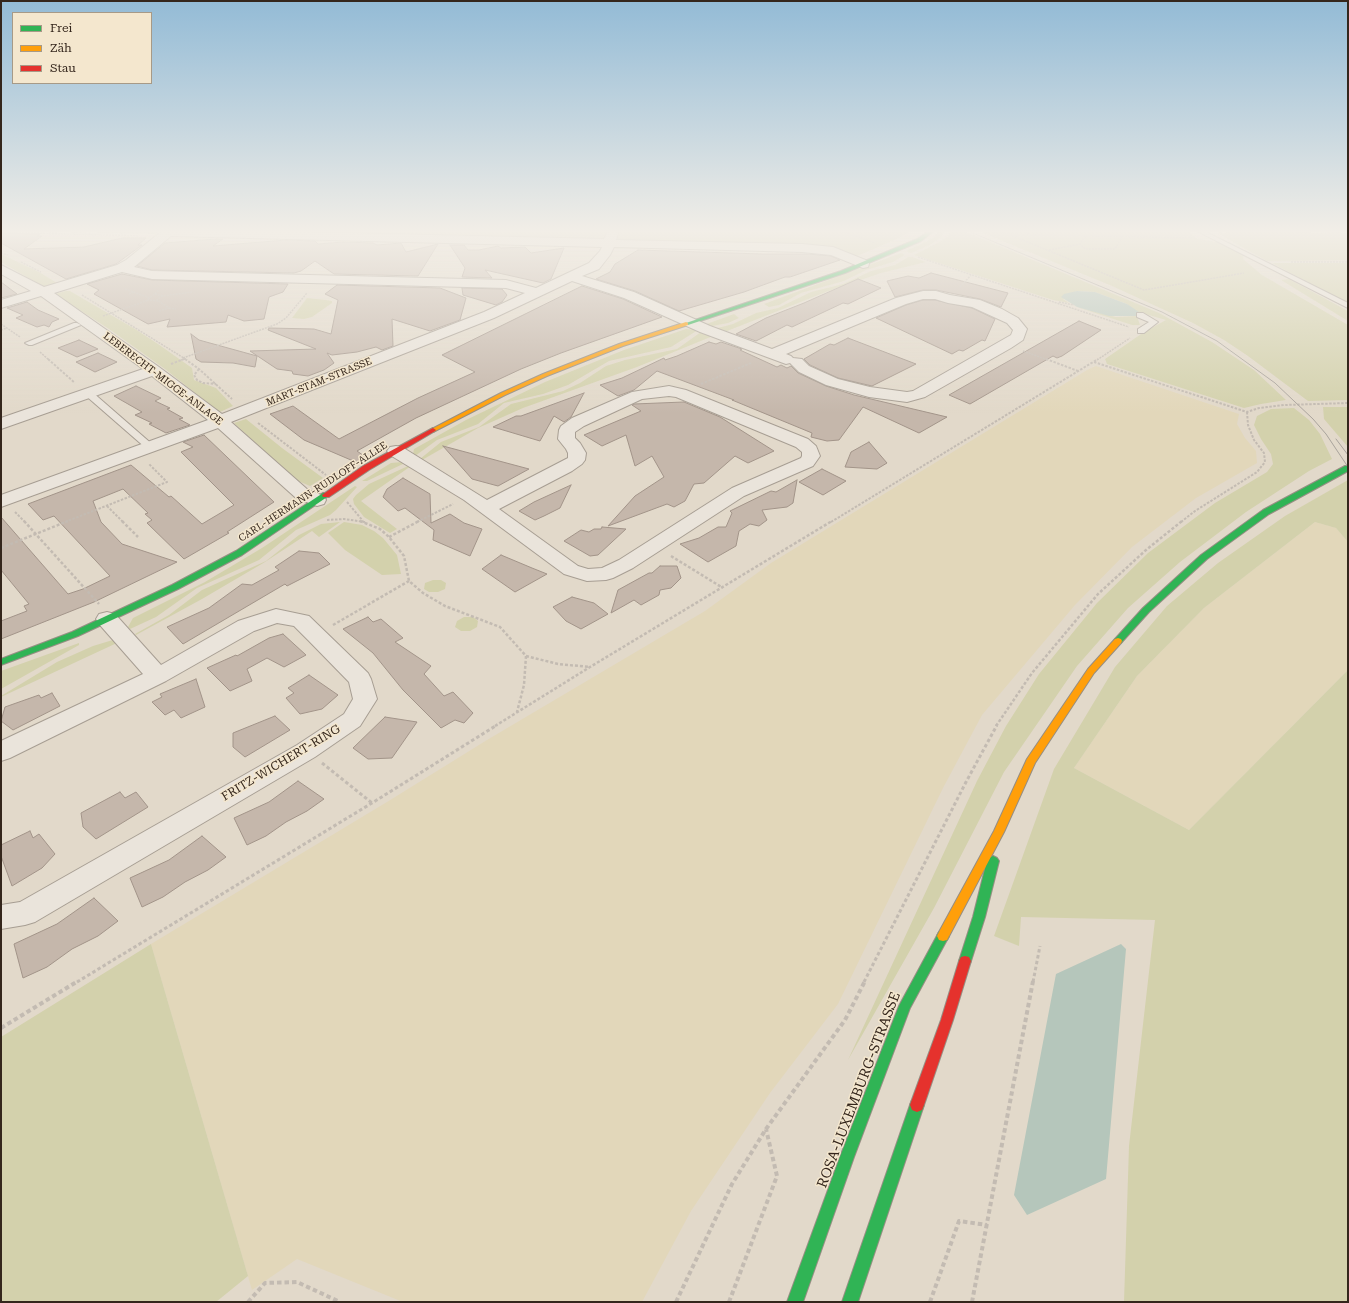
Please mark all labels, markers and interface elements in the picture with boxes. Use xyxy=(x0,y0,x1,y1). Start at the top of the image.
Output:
legend xyxy=(12,12,152,84)
text: Frei xyxy=(50,21,72,35)
text: Zäh xyxy=(50,41,72,55)
text: Stau xyxy=(50,61,76,75)
street label: LEBERECHT-MIGGE-ANLAGE xyxy=(101,330,225,428)
street label: MART-STAM-STRASSE xyxy=(264,355,374,409)
street label: CARL-HERMANN-RUDLOFF-ALLEE xyxy=(236,439,390,545)
street label: FRITZ-WICHERT-RING xyxy=(219,722,343,804)
street label: ROSA-LUXEMBURG-STRASSE xyxy=(814,990,904,1190)

